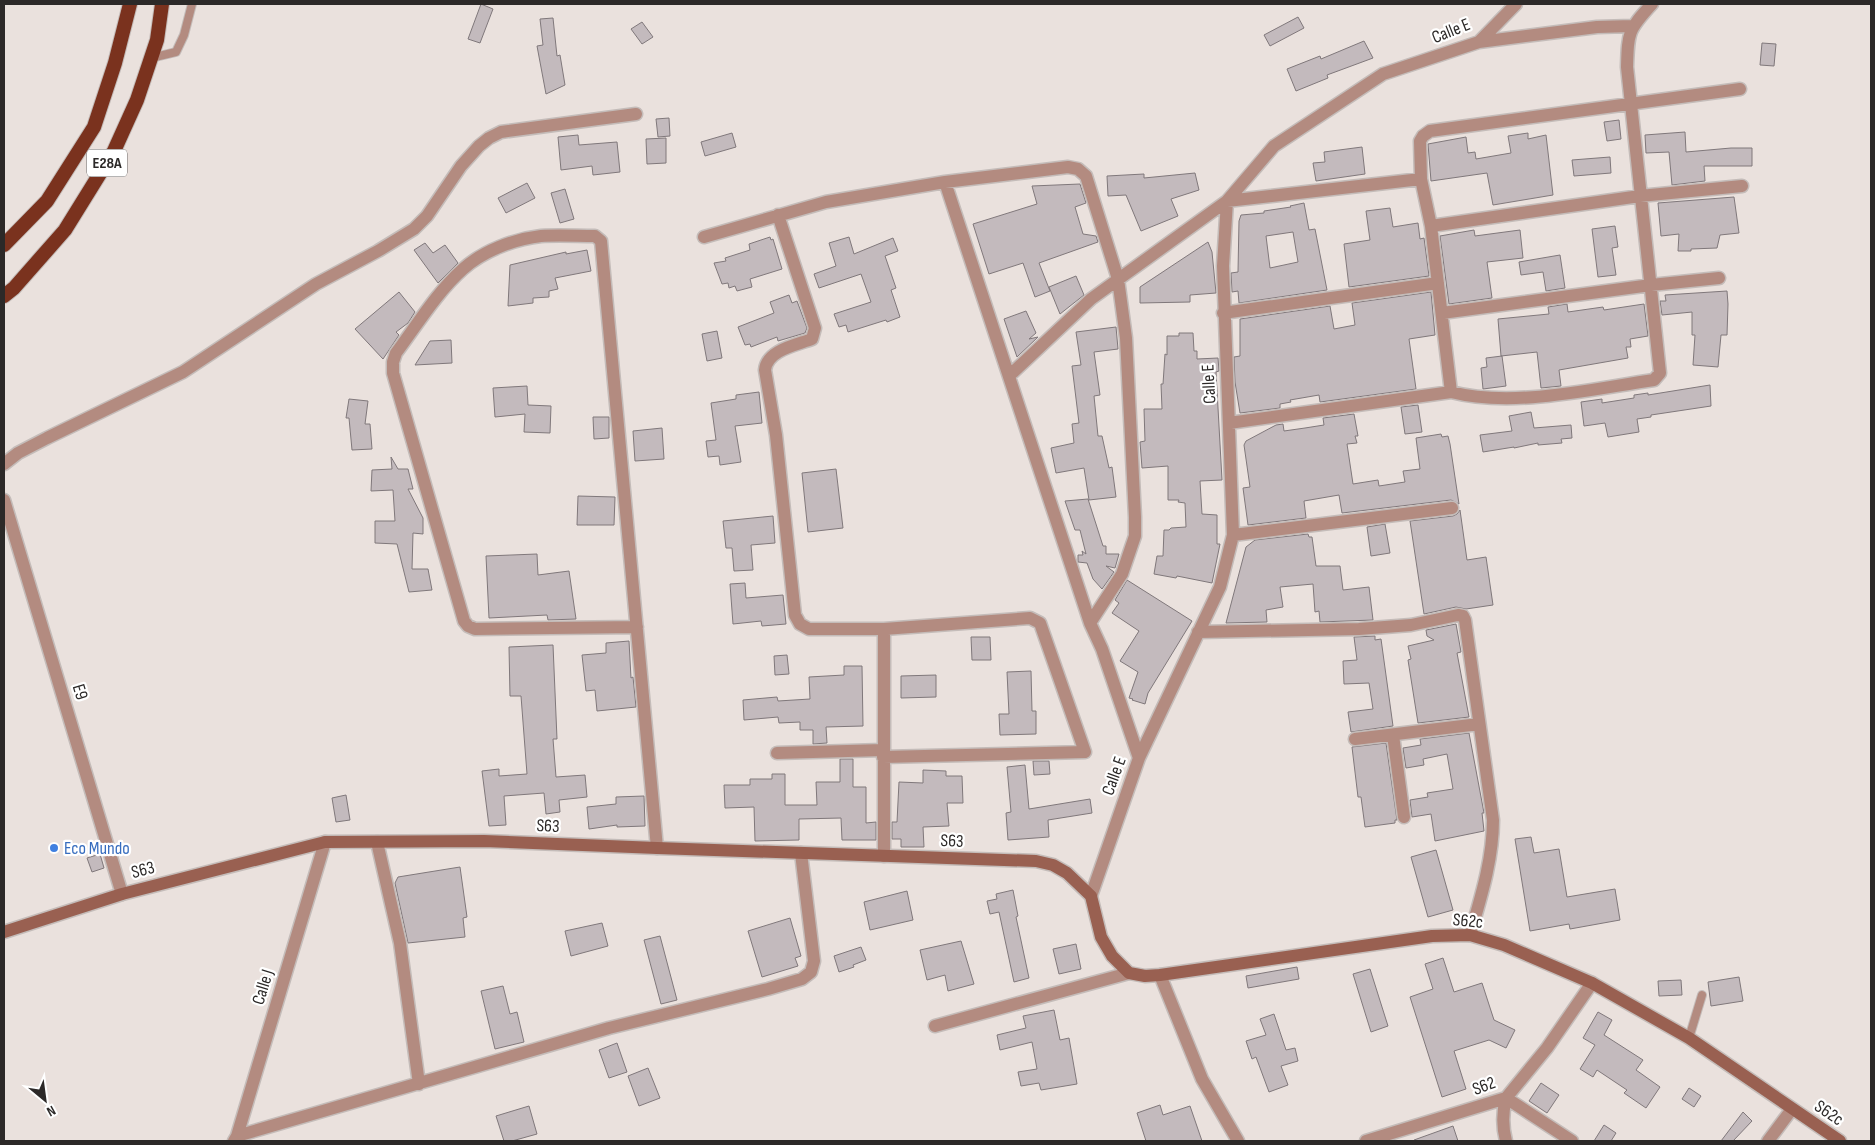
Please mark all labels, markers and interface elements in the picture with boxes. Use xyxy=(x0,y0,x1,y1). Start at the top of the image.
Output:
street label: Calle E xyxy=(1429,14,1473,48)
road number: E28A xyxy=(87,150,127,177)
street label: Calle E xyxy=(1197,364,1221,404)
street label: E9 xyxy=(68,682,92,702)
street label: Calle E xyxy=(1097,754,1131,798)
street label: S63 xyxy=(536,815,560,837)
street label: S63 xyxy=(940,830,964,852)
place label: Eco Mundo xyxy=(64,838,130,859)
marker: Eco Mundo xyxy=(48,842,60,854)
street label: S63 xyxy=(129,857,157,883)
street label: S62c xyxy=(1452,909,1484,933)
street label: Calle J xyxy=(248,967,278,1007)
street label: S62 xyxy=(1469,1072,1499,1100)
north arrow xyxy=(20,1075,70,1125)
street label: S62c xyxy=(1811,1096,1847,1130)
text: N xyxy=(44,1102,58,1120)

